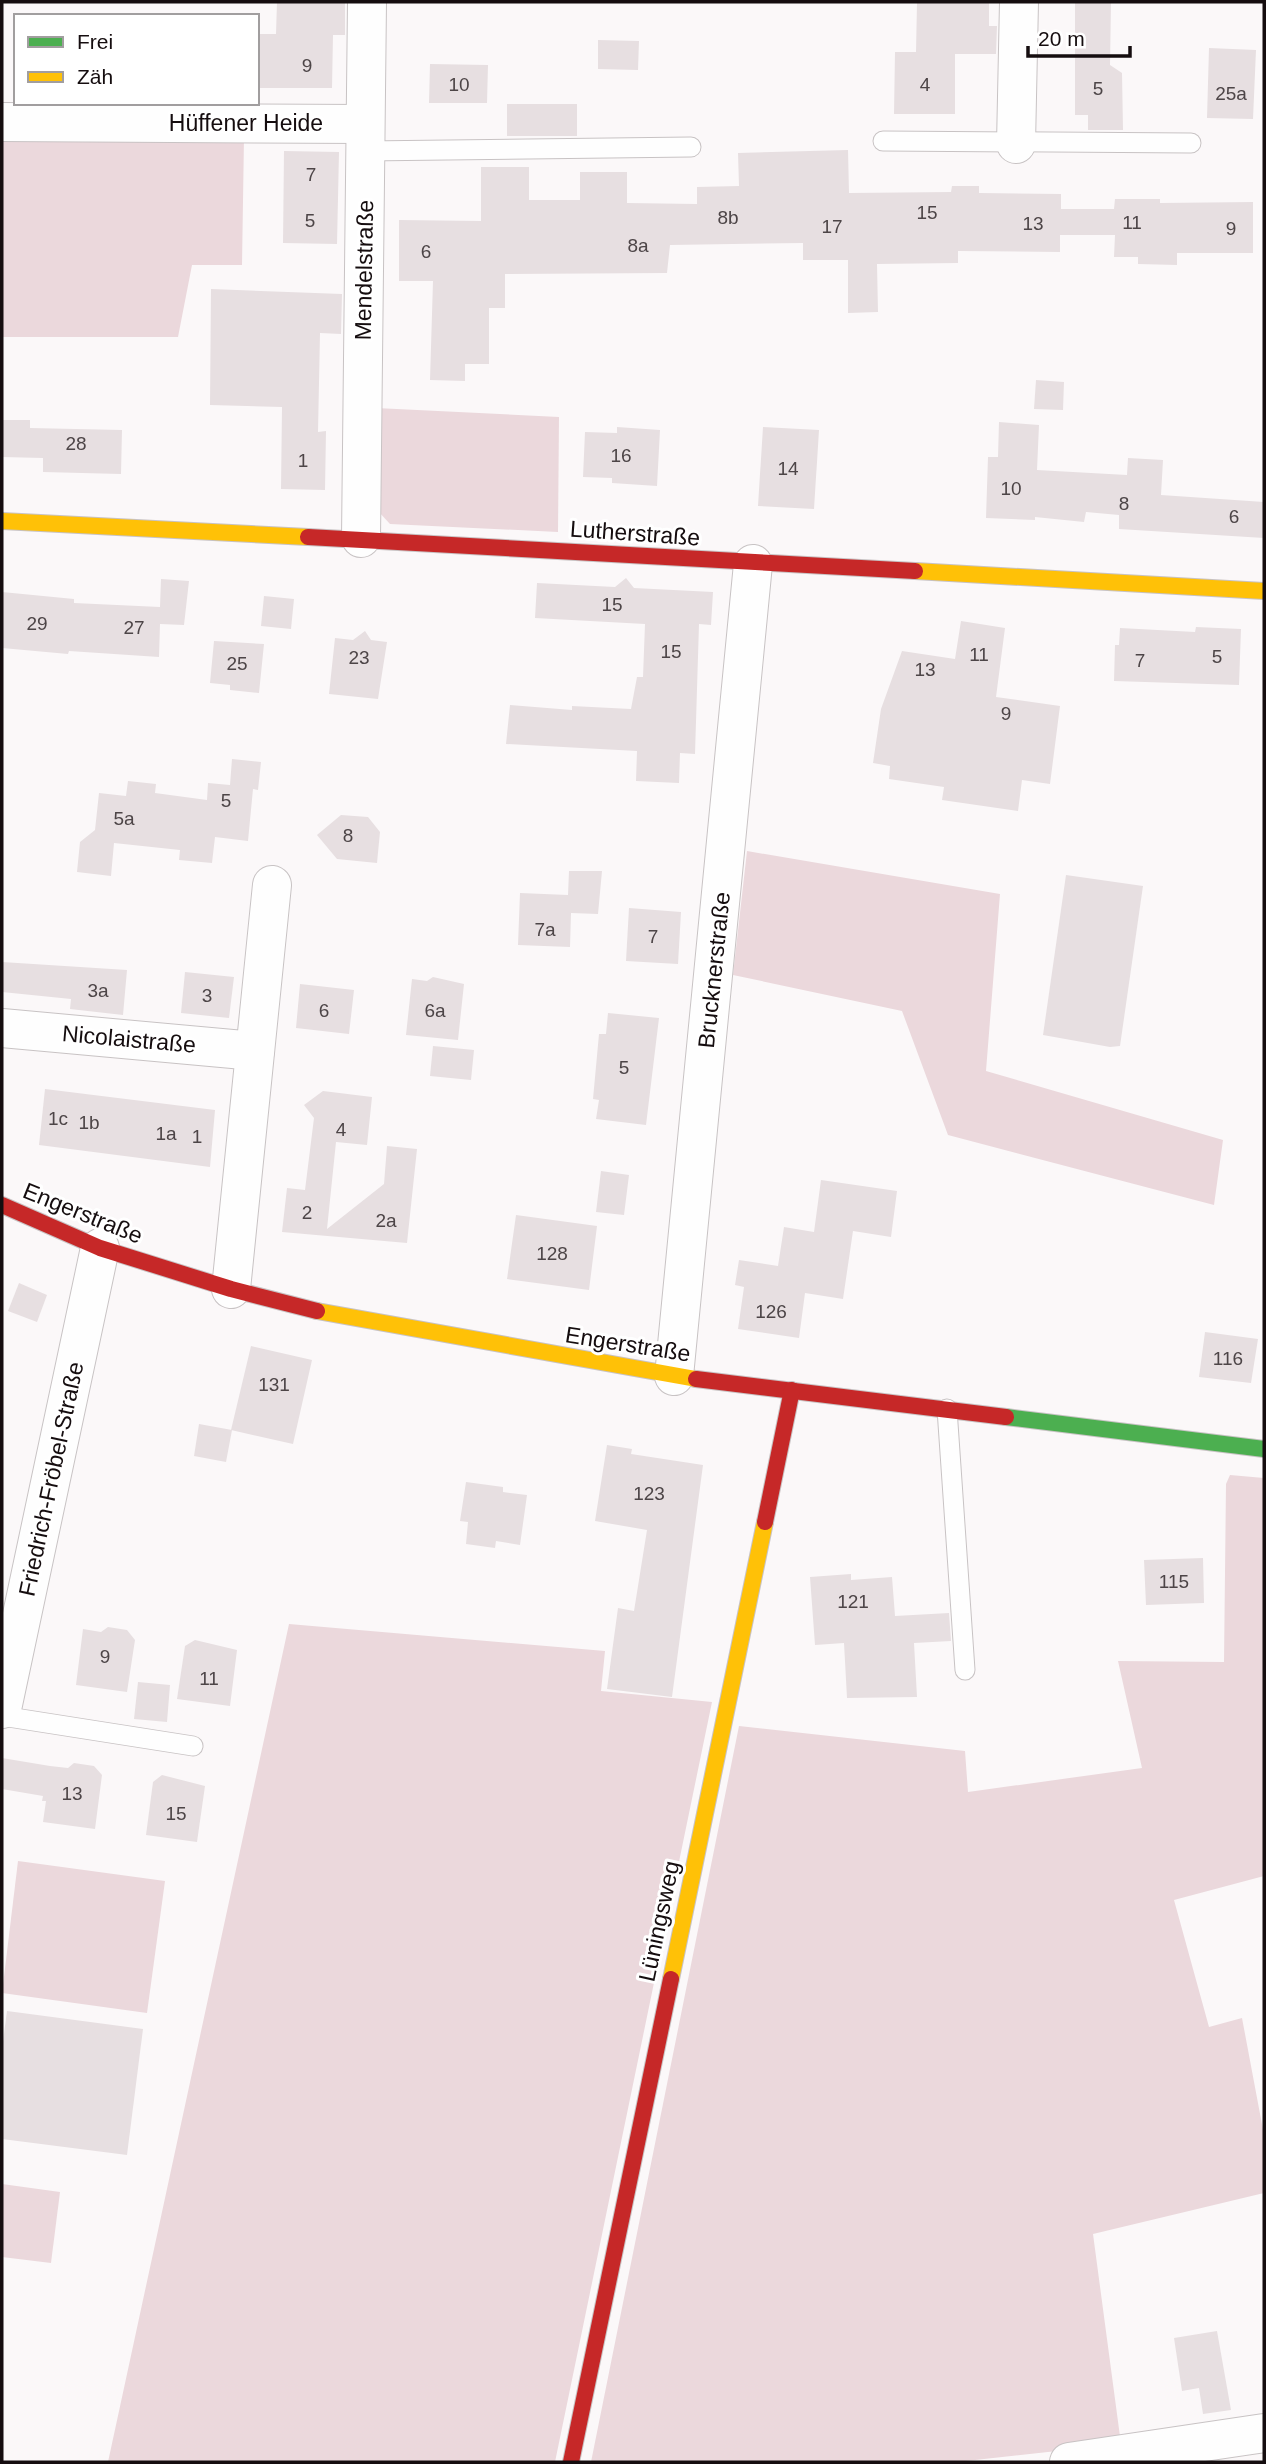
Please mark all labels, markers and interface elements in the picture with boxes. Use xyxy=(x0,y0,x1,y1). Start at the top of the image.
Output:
legend xyxy=(14,14,259,105)
scale bar xyxy=(1028,14,1130,58)
text: 20 m xyxy=(1038,27,1085,50)
text: Frei xyxy=(77,30,113,53)
house number: 9 xyxy=(302,55,312,76)
text: Zäh xyxy=(77,65,113,88)
house number: 10 xyxy=(448,74,470,95)
house number: 4 xyxy=(920,74,931,95)
house number: 5 xyxy=(1093,78,1103,99)
house number: 25a xyxy=(1215,83,1247,104)
street label: Hüffener Heide xyxy=(169,110,323,136)
house number: 7 xyxy=(306,164,316,185)
street label: Mendelstraße xyxy=(350,199,378,341)
house number: 15 xyxy=(916,202,938,223)
house number: 8b xyxy=(717,207,739,228)
house number: 5 xyxy=(305,210,315,231)
house number: 11 xyxy=(1122,212,1142,233)
house number: 13 xyxy=(1022,213,1044,234)
house number: 17 xyxy=(821,216,843,237)
house number: 9 xyxy=(1226,218,1236,239)
house number: 8a xyxy=(627,235,649,256)
house number: 6 xyxy=(421,241,431,262)
house number: 28 xyxy=(65,433,87,454)
house number: 16 xyxy=(610,445,632,466)
house number: 1 xyxy=(298,450,308,471)
house number: 14 xyxy=(777,458,799,479)
house number: 10 xyxy=(1000,478,1022,499)
house number: 8 xyxy=(1119,493,1129,514)
house number: 6 xyxy=(1229,506,1239,527)
street label: Lutherstraße xyxy=(569,515,701,551)
house number: 15 xyxy=(601,594,623,615)
house number: 29 xyxy=(26,613,48,634)
house number: 27 xyxy=(123,617,145,638)
house number: 15 xyxy=(660,641,682,662)
house number: 11 xyxy=(969,644,989,665)
house number: 5 xyxy=(1212,646,1222,667)
house number: 23 xyxy=(348,647,370,668)
house number: 7 xyxy=(1135,650,1145,671)
house number: 25 xyxy=(226,653,248,674)
house number: 13 xyxy=(914,659,936,680)
house number: 9 xyxy=(1001,703,1011,724)
house number: 5 xyxy=(221,790,231,811)
house number: 5a xyxy=(113,808,135,829)
house number: 8 xyxy=(343,825,353,846)
street label: Brucknerstraße xyxy=(693,890,735,1050)
house number: 7a xyxy=(534,919,556,940)
house number: 7 xyxy=(648,926,658,947)
house number: 3a xyxy=(87,980,109,1001)
house number: 3 xyxy=(202,985,212,1006)
house number: 6 xyxy=(319,1000,329,1021)
house number: 6a xyxy=(424,1000,446,1021)
street label: Nicolaistraße xyxy=(61,1020,197,1058)
house number: 5 xyxy=(619,1057,629,1078)
house number: 1c xyxy=(48,1108,68,1129)
house number: 1b xyxy=(78,1112,100,1133)
house number: 4 xyxy=(336,1119,347,1140)
house number: 1a xyxy=(155,1123,177,1144)
house number: 1 xyxy=(192,1126,202,1147)
street label: Engerstraße xyxy=(19,1177,147,1249)
house number: 2 xyxy=(302,1202,312,1223)
house number: 2a xyxy=(375,1210,397,1231)
house number: 128 xyxy=(536,1243,568,1264)
house number: 126 xyxy=(755,1301,787,1322)
street label: Engerstraße xyxy=(563,1321,693,1367)
house number: 116 xyxy=(1213,1348,1243,1369)
street label: Friedrich-Fröbel-Straße xyxy=(13,1359,89,1599)
house number: 131 xyxy=(258,1374,290,1395)
house number: 123 xyxy=(633,1483,665,1504)
house number: 115 xyxy=(1159,1571,1189,1592)
house number: 121 xyxy=(837,1591,869,1612)
house number: 9 xyxy=(100,1646,110,1667)
house number: 11 xyxy=(199,1668,219,1689)
house number: 13 xyxy=(61,1783,83,1804)
house number: 15 xyxy=(165,1803,187,1824)
street label: Lüningsweg xyxy=(634,1858,684,1984)

